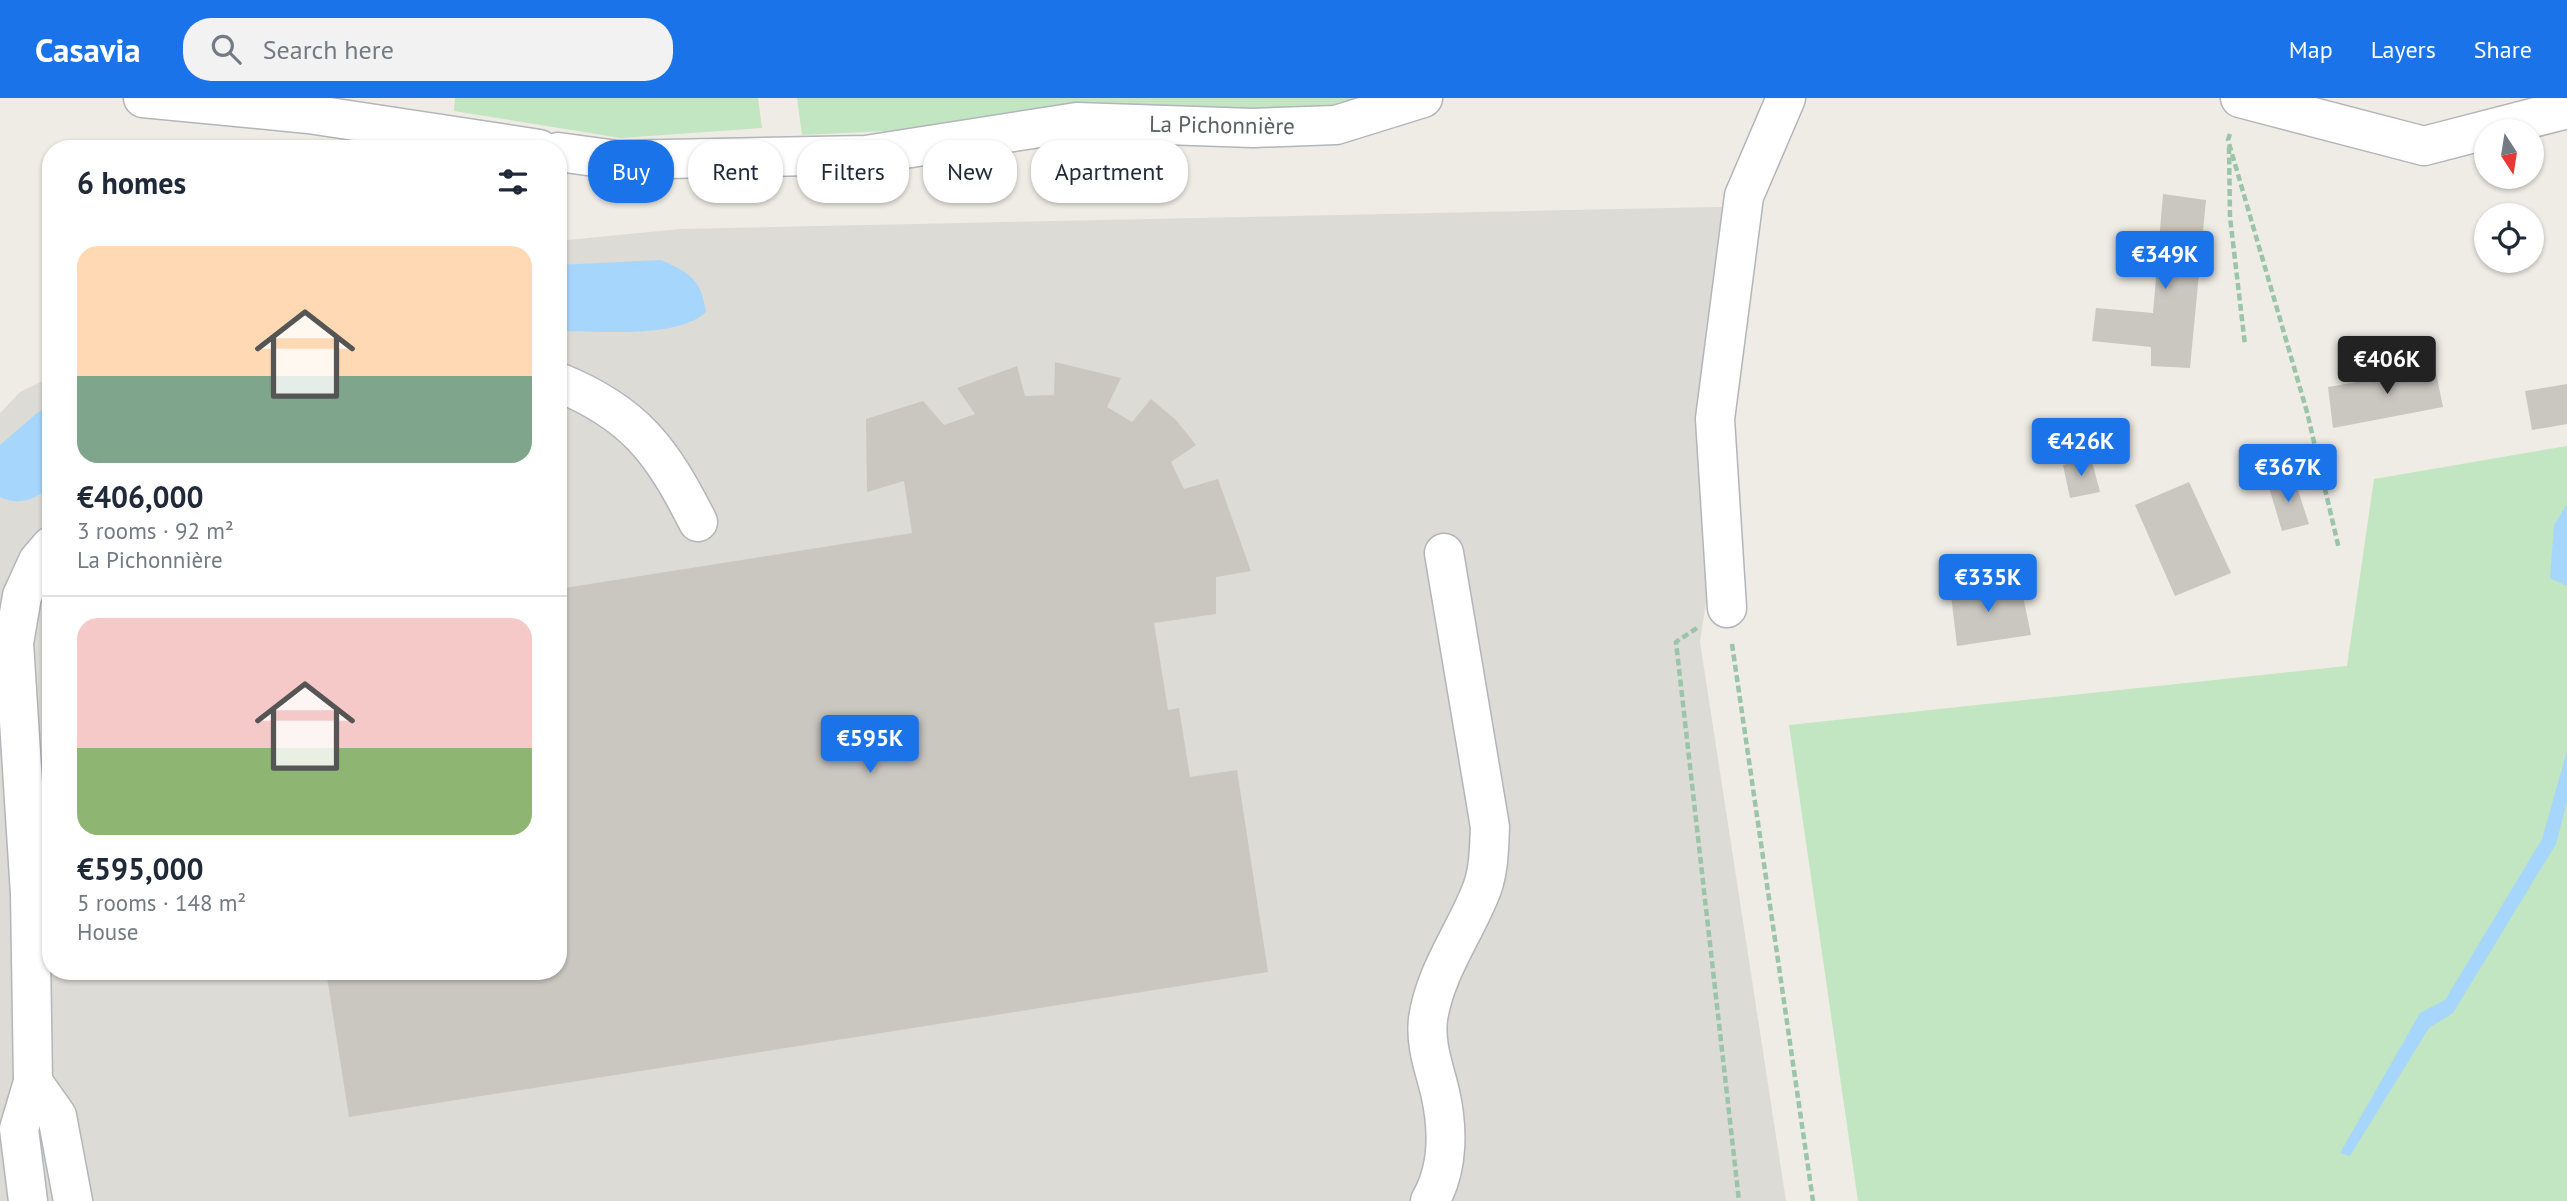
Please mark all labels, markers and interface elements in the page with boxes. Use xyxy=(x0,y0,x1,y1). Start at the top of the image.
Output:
search box xyxy=(183,18,673,81)
text: Casavia xyxy=(35,28,141,71)
icon: search xyxy=(207,30,245,68)
text: Search here xyxy=(263,33,394,66)
text: Map xyxy=(2289,34,2333,65)
text: Layers xyxy=(2371,34,2436,65)
text: Share xyxy=(2474,34,2532,65)
street label: La Pichonnière xyxy=(1149,109,1295,140)
north arrow xyxy=(2474,119,2544,189)
map controls xyxy=(2474,119,2544,273)
chip: Buy xyxy=(588,140,674,203)
chip: Rent xyxy=(688,140,783,203)
chip: Filters xyxy=(797,140,909,203)
chip: New xyxy=(923,140,1017,203)
chip: Apartment xyxy=(1031,140,1188,203)
text: 6 homes xyxy=(77,163,186,202)
icon: filters xyxy=(494,163,532,201)
button: locate xyxy=(2474,203,2544,273)
pin: €349K xyxy=(2116,232,2214,291)
text: €349K xyxy=(2132,239,2198,268)
icon: home xyxy=(242,291,368,417)
pin: €406K xyxy=(2338,336,2436,396)
text: €406K xyxy=(2354,344,2420,373)
pin: €426K xyxy=(2032,418,2130,478)
text: €426K xyxy=(2048,426,2114,455)
pin: €367K xyxy=(2239,444,2337,504)
text: €367K xyxy=(2255,452,2321,481)
text: €406,000 xyxy=(77,477,204,516)
text: 3 rooms · 92 m² xyxy=(77,516,234,545)
text: La Pichonnière xyxy=(77,545,223,574)
pin: €335K xyxy=(1939,554,2037,614)
text: €335K xyxy=(1955,562,2021,591)
icon: home xyxy=(242,663,368,789)
pin: €595K xyxy=(821,716,919,775)
text: €595K xyxy=(837,723,903,752)
text: €595,000 xyxy=(77,849,204,888)
text: 5 rooms · 148 m² xyxy=(77,888,246,917)
text: House xyxy=(77,917,139,946)

